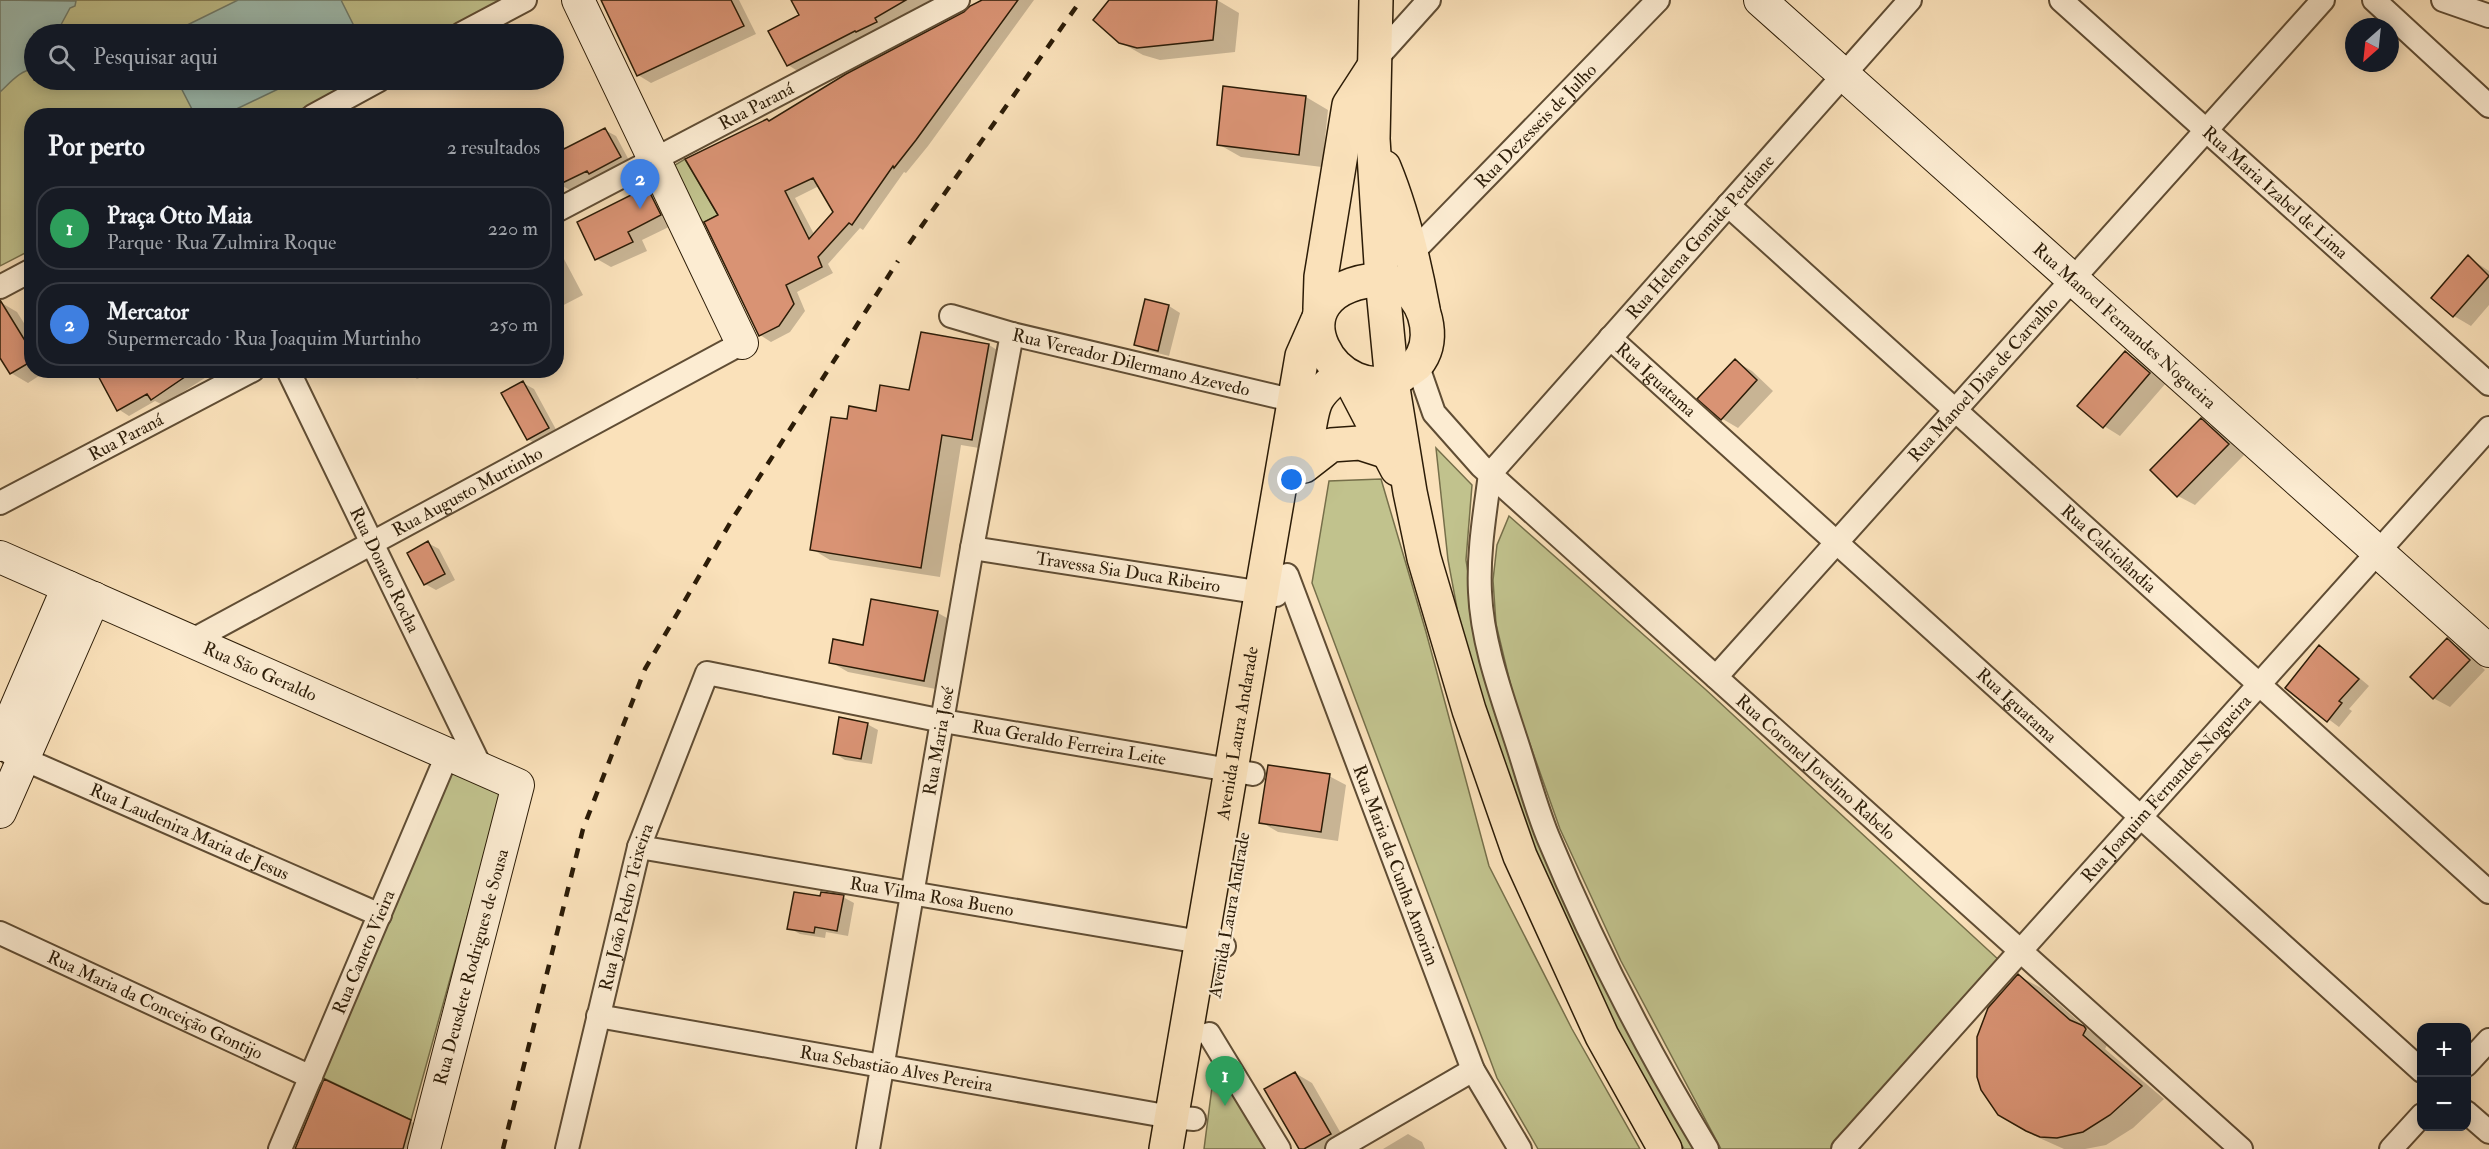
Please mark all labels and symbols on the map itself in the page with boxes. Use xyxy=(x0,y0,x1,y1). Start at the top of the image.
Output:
north arrow xyxy=(2345,18,2399,72)
street label: Rua Dezesseis de Julho xyxy=(1470,59,1602,194)
street label: Rua Paraná xyxy=(715,77,798,136)
street label: Rua Maria Izabel de Lima xyxy=(2197,121,2353,265)
street label: Rua Helena Gomide Perdiane xyxy=(1621,150,1780,324)
pin: 2 xyxy=(620,160,660,209)
street label: Rua Manoel Fernandes Nogueira xyxy=(2028,238,2221,414)
street label: Rua Manoel Dias de Carvalho xyxy=(1903,292,2064,467)
street label: Rua Vereador Dilermano Azevedo xyxy=(1010,323,1252,402)
street label: Rua Iguatama xyxy=(1611,338,1701,423)
street label: Rua Paraná xyxy=(84,408,168,467)
street label: Rua Augusto Murtinho xyxy=(388,442,547,542)
your location xyxy=(1277,465,1306,494)
street label: Rua Calciolândia xyxy=(2056,500,2162,599)
street label: Rua Donato Rocha xyxy=(344,503,425,637)
street label: Travessa Sia Duca Ribeiro xyxy=(1034,547,1222,598)
street label: Rua São Geraldo xyxy=(199,637,320,707)
street label: Avenida Laura Andarade xyxy=(1211,644,1264,823)
street label: Rua Iguatama xyxy=(1971,663,2062,748)
street label: Rua Maria José xyxy=(918,685,960,797)
street label: Rua Coronel Jovelino Rabelo xyxy=(1731,690,1901,845)
street label: Rua Joaquim Fernandes Nogueira xyxy=(2076,690,2257,887)
street label: Rua Geraldo Ferreira Leite xyxy=(970,715,1168,771)
street label: Rua Maria da Cunha Amorim xyxy=(1347,762,1444,969)
street label: Rua Laudenira Maria de Jesus xyxy=(86,778,293,886)
street label: Rua João Pedro Teixeira xyxy=(594,820,659,993)
street label: Avenida Laura Andrade xyxy=(1203,830,1255,1001)
street label: Rua Deusdete Rodrigues de Sousa xyxy=(429,846,514,1088)
street label: Rua Vilma Rosa Bueno xyxy=(848,872,1016,922)
street label: Rua Caneto Vieira xyxy=(328,886,401,1018)
street label: Rua Maria da Conceição Gontijo xyxy=(44,946,267,1065)
street label: Rua Sebastião Alves Pereira xyxy=(798,1041,995,1097)
pin: 1 xyxy=(1206,1056,1244,1106)

